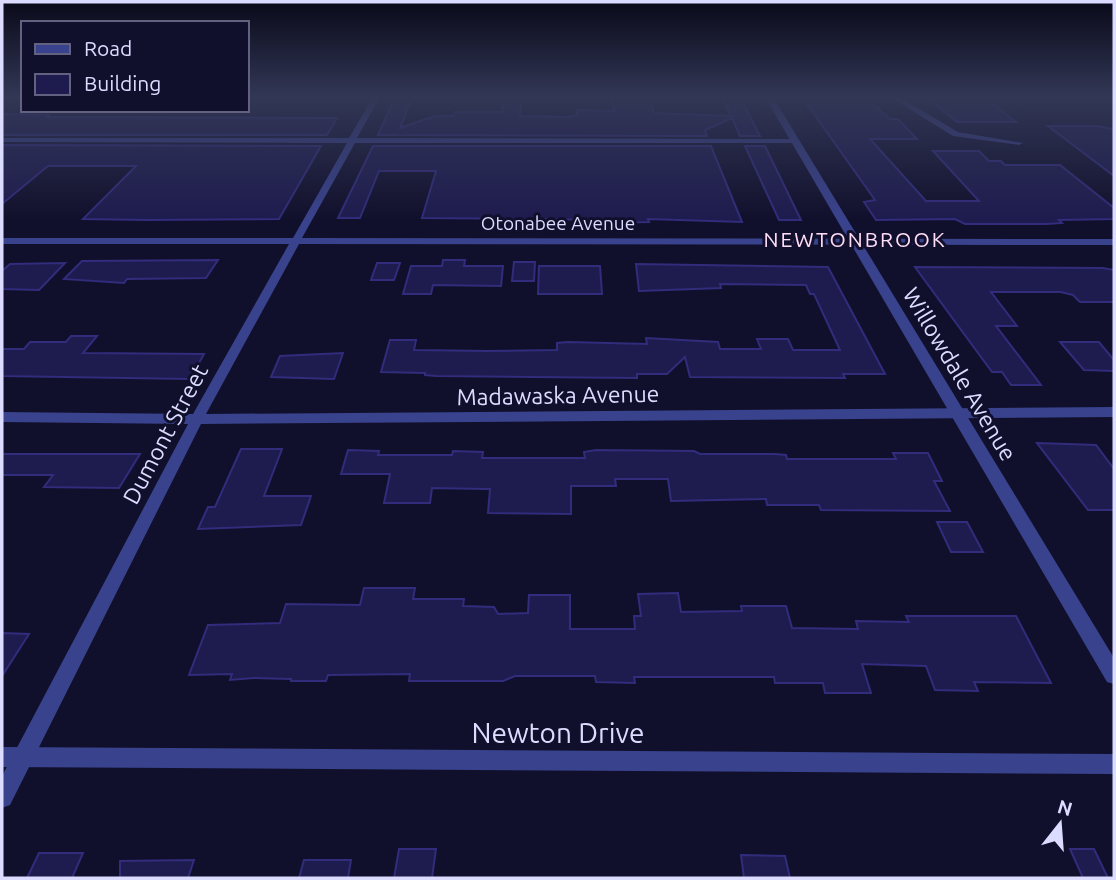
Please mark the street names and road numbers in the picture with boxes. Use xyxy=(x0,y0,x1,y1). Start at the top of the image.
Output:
street label: Otonabee Avenue xyxy=(481,212,635,234)
street label: Willowdale Avenue xyxy=(898,283,1022,465)
street label: Dumont Street xyxy=(118,360,212,508)
street label: Madawaska Avenue xyxy=(456,381,660,409)
street label: Newton Drive xyxy=(471,717,645,748)

